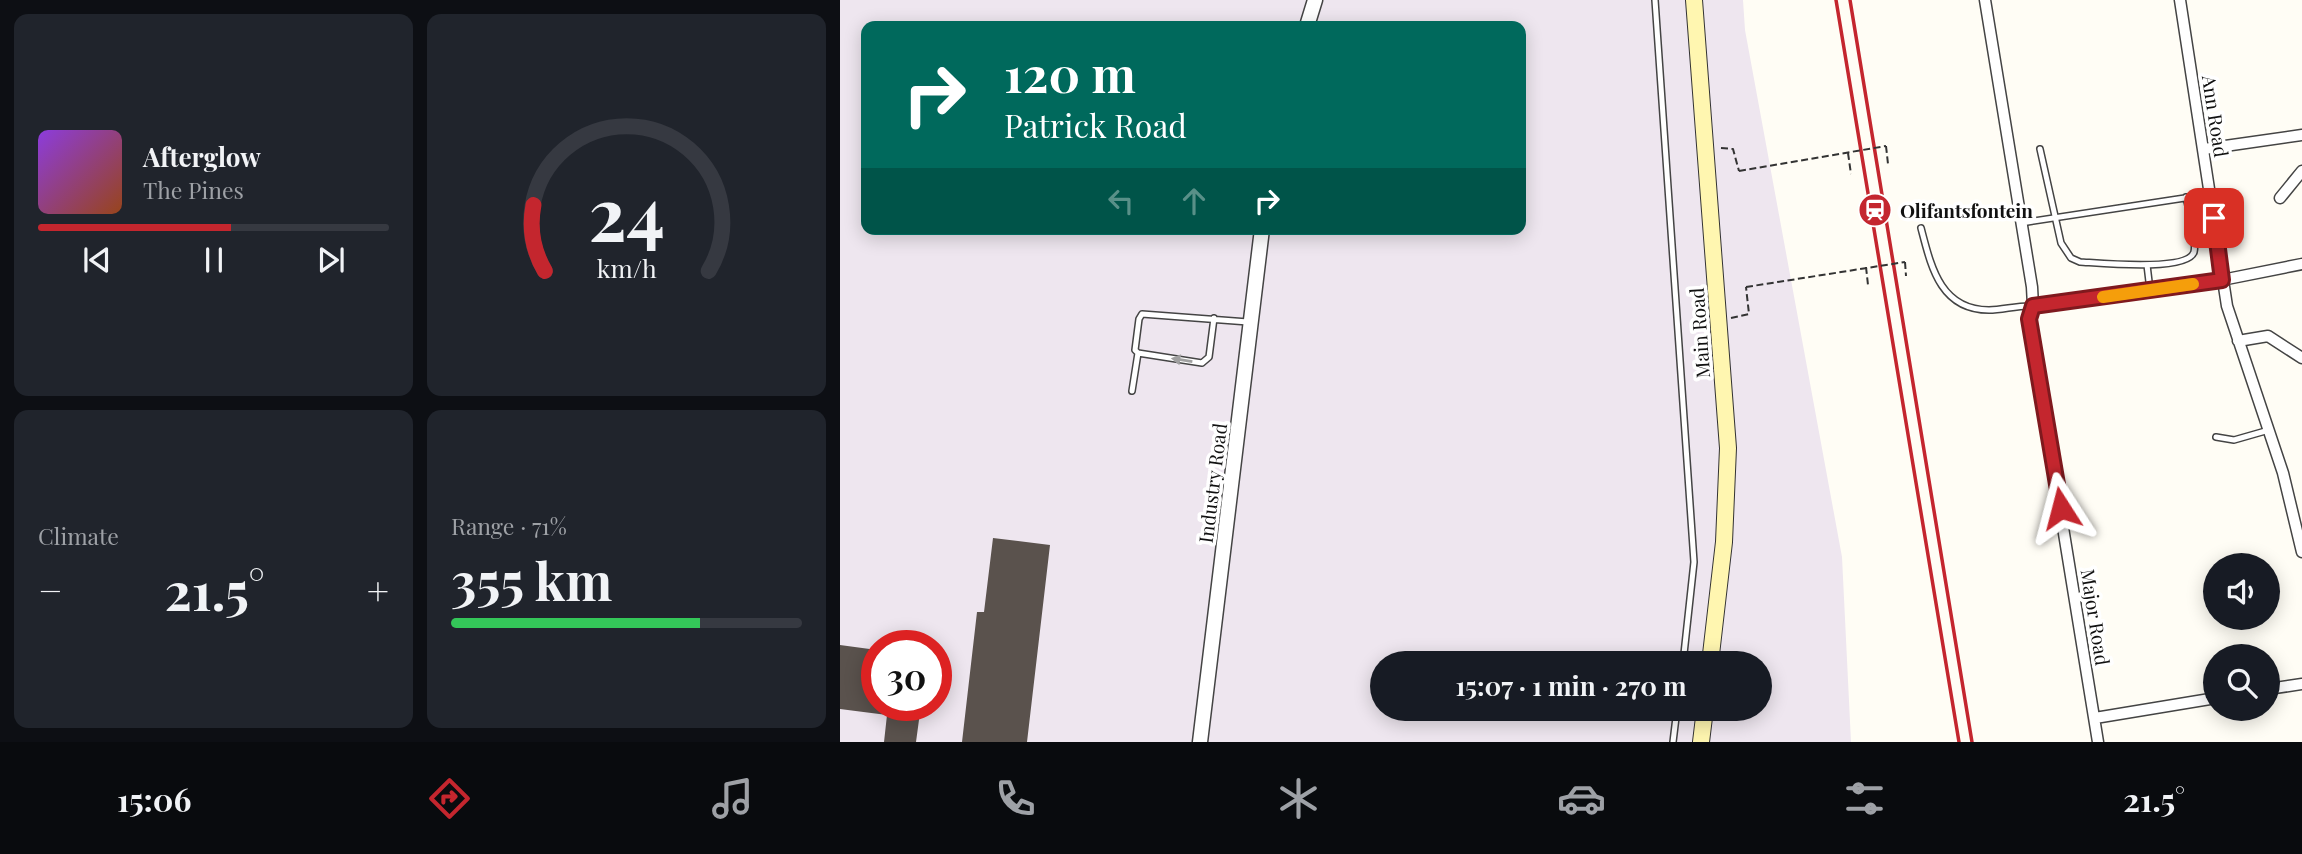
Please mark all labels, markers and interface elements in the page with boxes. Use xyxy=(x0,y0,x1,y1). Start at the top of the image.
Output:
text: 120 m xyxy=(1004,40,1136,105)
icon: right xyxy=(889,49,980,140)
street label: Ann Road xyxy=(2197,72,2235,159)
text: Patrick Road xyxy=(1004,103,1187,146)
text: Afterglow xyxy=(143,139,261,174)
text: 24 xyxy=(588,162,665,259)
text: The Pines xyxy=(143,174,244,205)
icon: left xyxy=(1102,182,1140,220)
icon: ahead xyxy=(1175,182,1213,220)
icon: right xyxy=(1248,182,1286,220)
pin xyxy=(2184,188,2244,248)
station icon: Olifantsfontein xyxy=(1856,191,1894,229)
place label: Olifantsfontein xyxy=(1900,197,2033,223)
icon: arrive xyxy=(2195,199,2233,237)
icon: previous xyxy=(78,241,116,279)
icon: pause xyxy=(195,241,233,279)
icon: next xyxy=(312,241,350,279)
text: km/h xyxy=(597,251,657,284)
street label: Main Road xyxy=(1683,287,1715,379)
one-way arrow xyxy=(1171,354,1193,365)
street label: Industry Road xyxy=(1192,422,1232,544)
position arrow xyxy=(2024,471,2098,545)
text: Range · 71% xyxy=(451,510,567,541)
text: Climate xyxy=(38,520,119,551)
text: 355 km xyxy=(451,545,612,614)
map controls xyxy=(2203,553,2280,721)
button: sound xyxy=(2203,553,2280,630)
text: 21.5° xyxy=(165,555,265,624)
text: − xyxy=(38,564,63,615)
text: + xyxy=(367,564,389,615)
street label: Major Road xyxy=(2076,567,2116,667)
speed limit sign: 30 xyxy=(861,630,952,721)
button: search xyxy=(2203,644,2280,721)
text: 15:07 · 1 min · 270 m xyxy=(1455,668,1687,703)
icon: directions xyxy=(425,774,474,823)
icon: music xyxy=(708,774,757,823)
icon: phone xyxy=(991,774,1040,823)
icon: climate xyxy=(1274,774,1323,823)
icon: car xyxy=(1557,774,1606,823)
icon: filters xyxy=(1840,774,1889,823)
text: 15:06 xyxy=(117,777,191,820)
text: 21.5° xyxy=(2123,777,2185,820)

